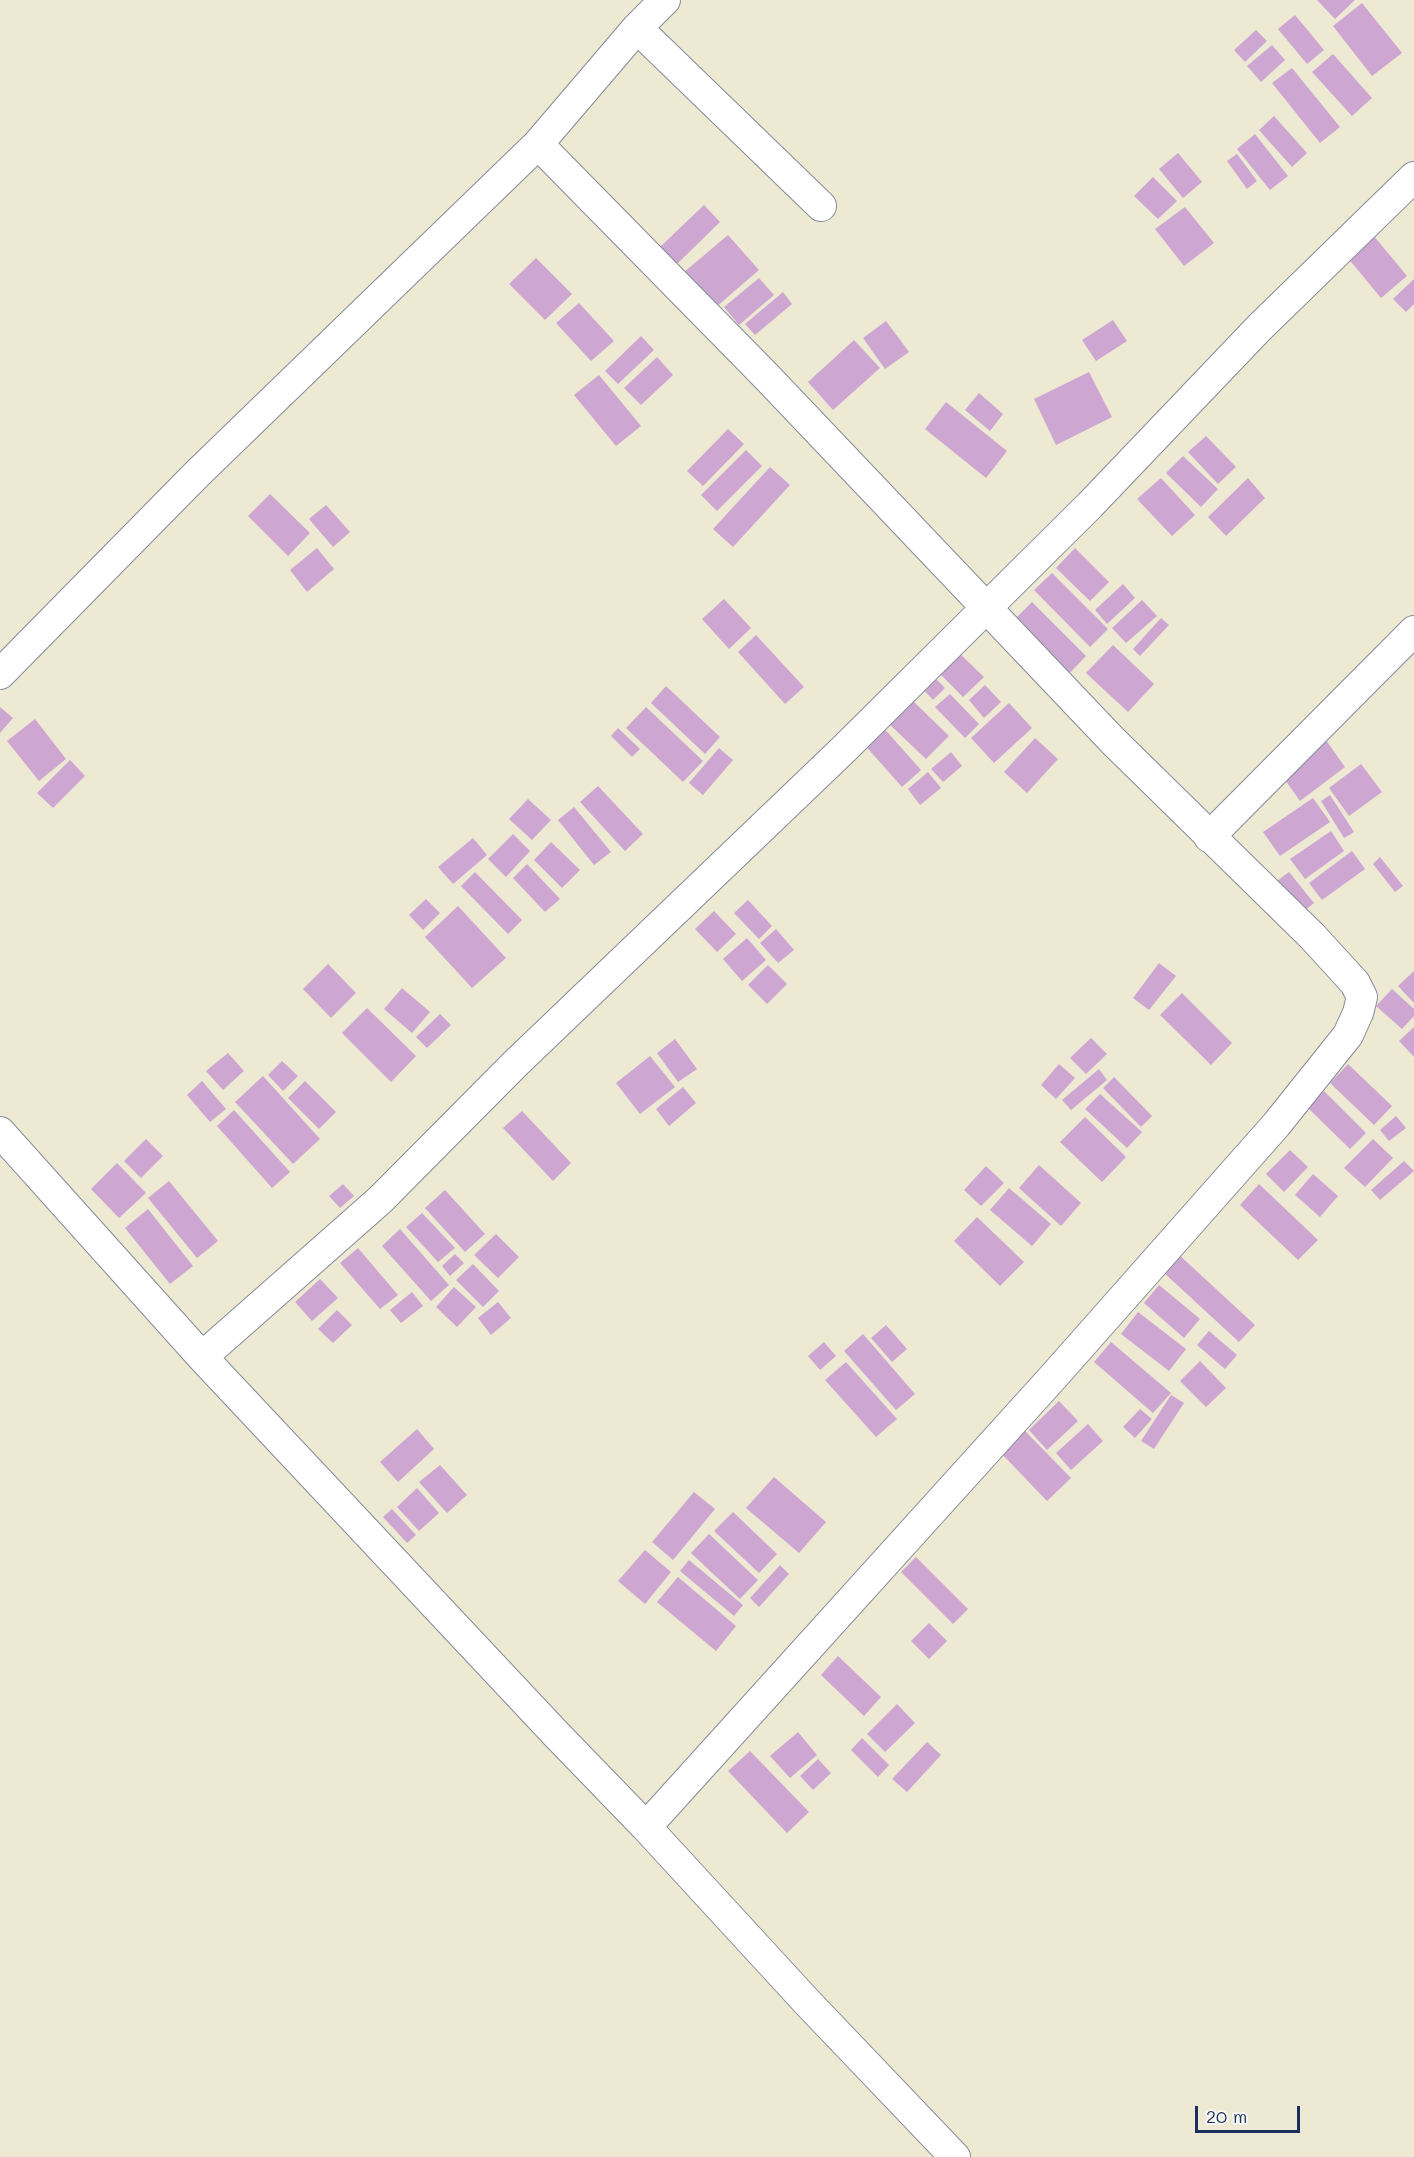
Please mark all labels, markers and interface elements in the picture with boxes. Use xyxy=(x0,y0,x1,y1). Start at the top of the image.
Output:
scale bar xyxy=(1198,2094,1303,2132)
text: 20 m xyxy=(1206,2104,1247,2128)

